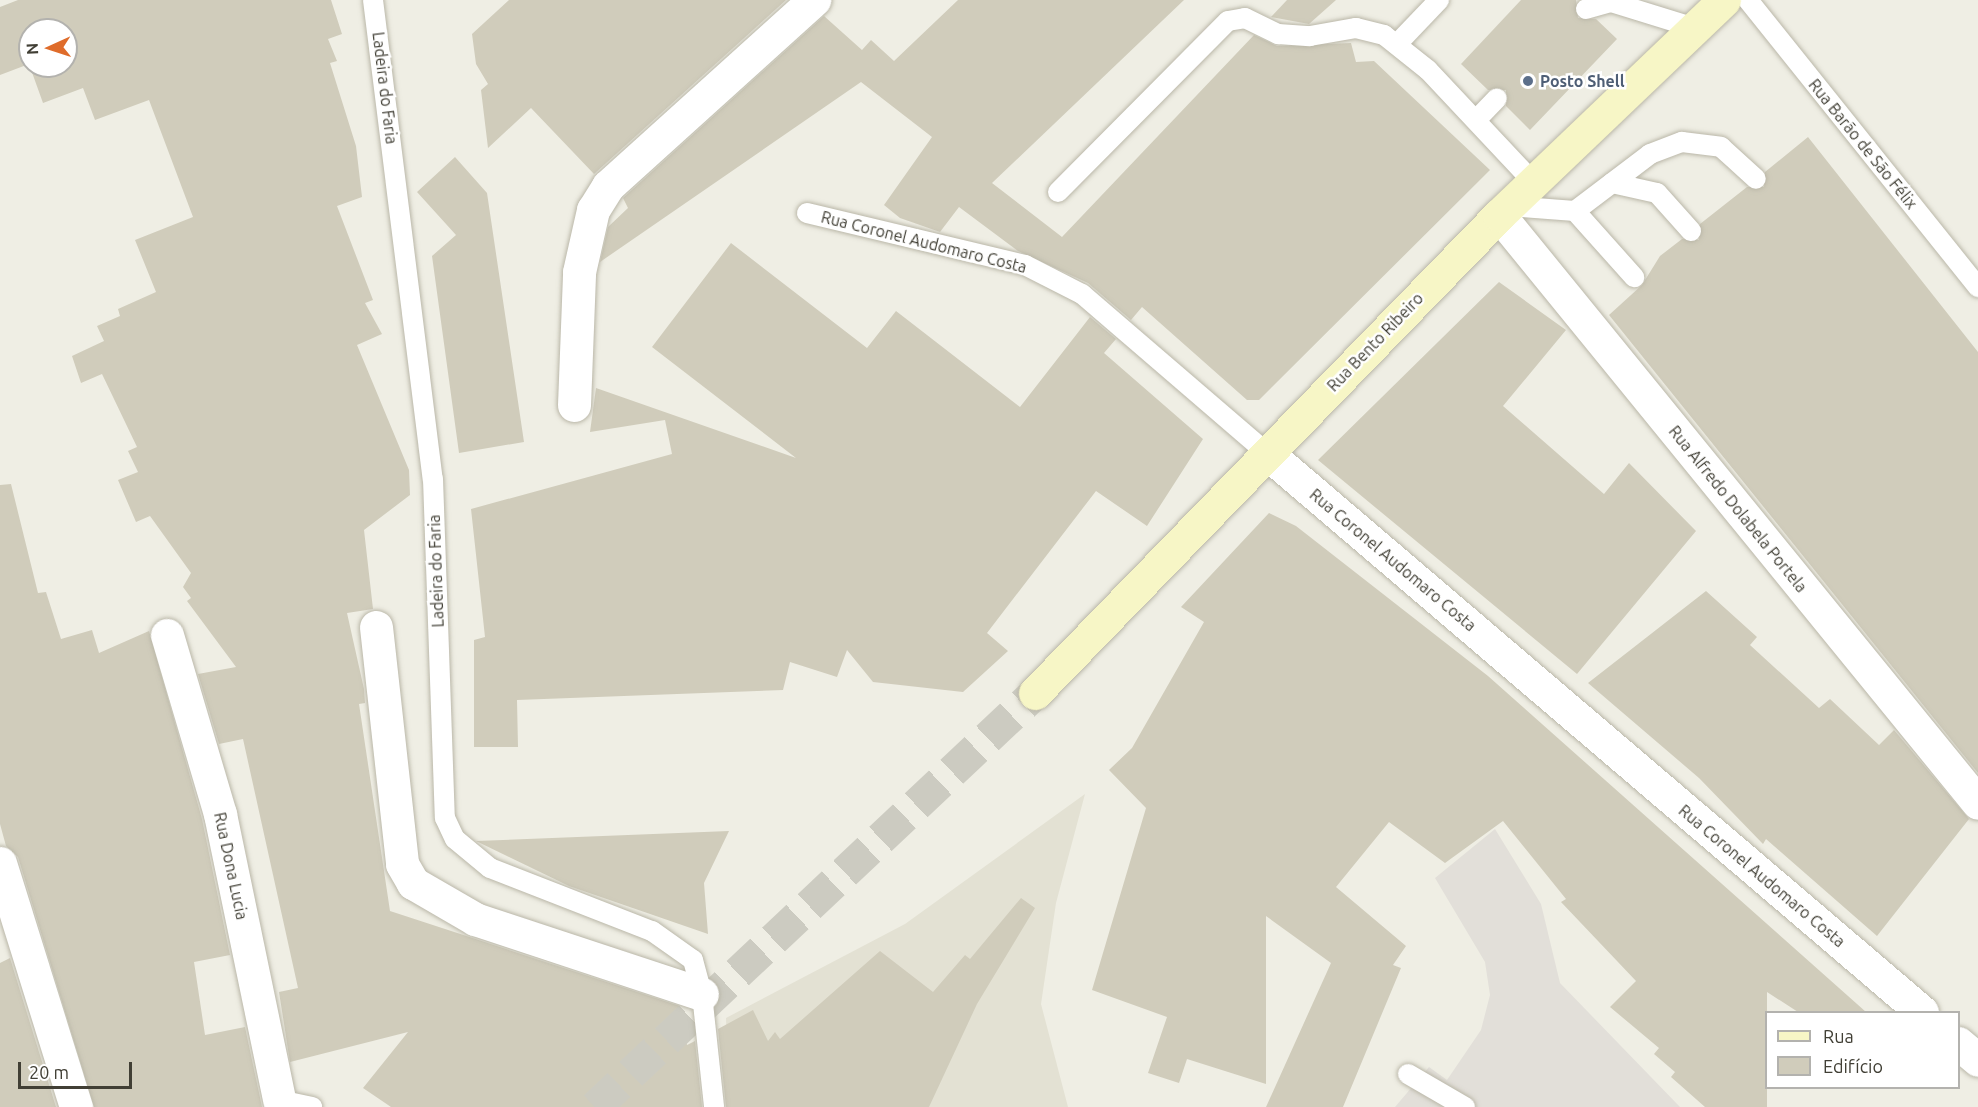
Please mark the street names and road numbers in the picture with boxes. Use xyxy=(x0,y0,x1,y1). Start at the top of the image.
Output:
street label: Ladeira do Faria xyxy=(369,31,401,145)
street label: Rua Barão de São Félix xyxy=(1805,75,1921,213)
street label: Rua Coronel Audomaro Costa xyxy=(819,207,1029,277)
street label: Rua Bento Ribeiro xyxy=(1323,289,1427,395)
street label: Rua Alfredo Dolabela Portela xyxy=(1665,422,1811,596)
street label: Rua Coronel Audomaro Costa xyxy=(1306,485,1480,635)
street label: Ladeira do Faria xyxy=(424,514,448,628)
street label: Rua Coronel Audomaro Costa xyxy=(1675,801,1849,951)
street label: Rua Dona Lucia xyxy=(210,810,252,922)

